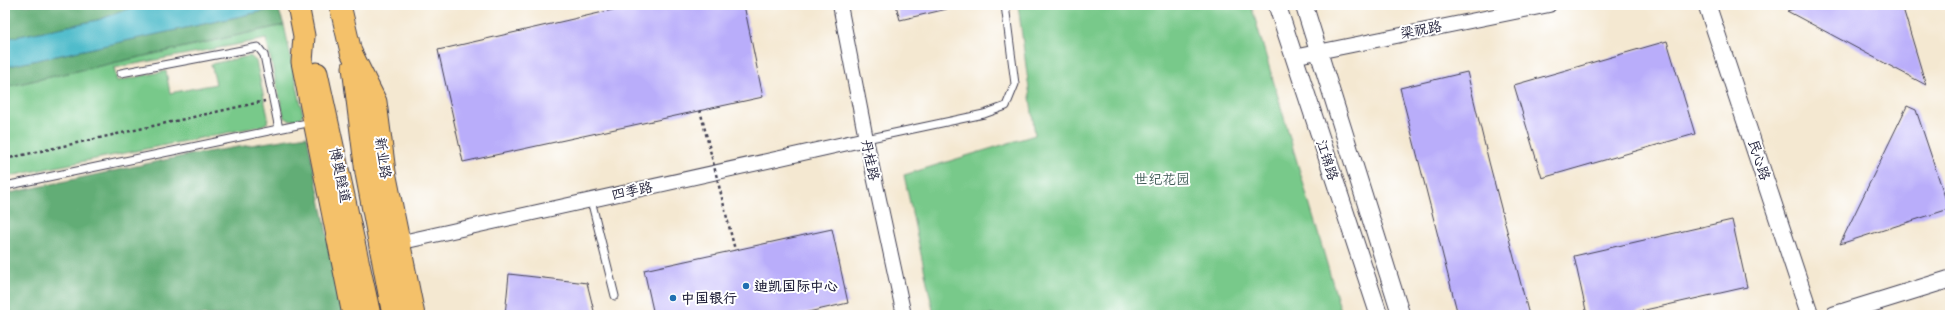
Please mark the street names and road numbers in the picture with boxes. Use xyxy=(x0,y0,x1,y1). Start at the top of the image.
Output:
street label: 梁祝路 xyxy=(1399,18,1443,42)
street label: 新业路 xyxy=(372,136,394,180)
street label: 江锦路 xyxy=(1312,137,1342,183)
street label: 民心路 xyxy=(1744,137,1774,183)
street label: 丹桂路 xyxy=(857,138,883,182)
street label: 博奥隧道 xyxy=(326,146,354,204)
street label: 四季路 xyxy=(610,178,654,204)

